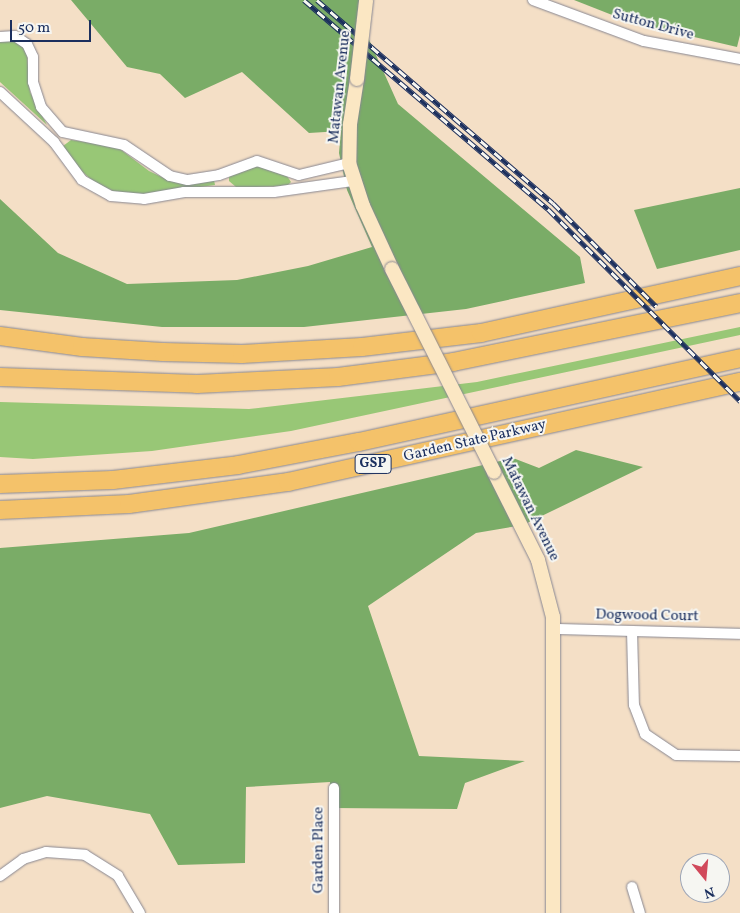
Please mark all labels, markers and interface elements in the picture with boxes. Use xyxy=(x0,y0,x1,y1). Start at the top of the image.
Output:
street label: Sutton Drive xyxy=(610,5,696,45)
scale bar xyxy=(12,10,94,42)
text: 50 m xyxy=(18,18,50,39)
street label: Matawan Avenue xyxy=(325,30,355,144)
street label: Garden State Parkway xyxy=(402,416,548,466)
road number: GSP xyxy=(354,452,392,476)
street label: Matawan Avenue xyxy=(497,454,563,564)
street label: Dogwood Court xyxy=(595,606,699,626)
street label: Garden Place xyxy=(310,807,328,893)
north arrow xyxy=(680,853,730,903)
text: N xyxy=(702,881,717,902)

